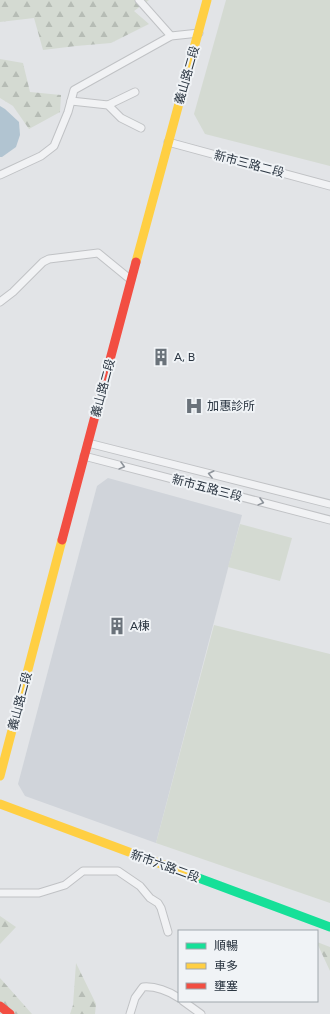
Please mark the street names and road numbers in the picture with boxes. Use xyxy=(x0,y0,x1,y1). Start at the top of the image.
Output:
street label: 義山路二段 xyxy=(172,44,202,106)
street label: 新市三路二段 xyxy=(212,148,286,180)
street label: 義山路二段 xyxy=(88,357,118,419)
street label: 新市五路三段 xyxy=(170,472,244,504)
street label: 義山路二段 xyxy=(5,670,35,732)
street label: 新市六路二段 xyxy=(129,847,201,885)

